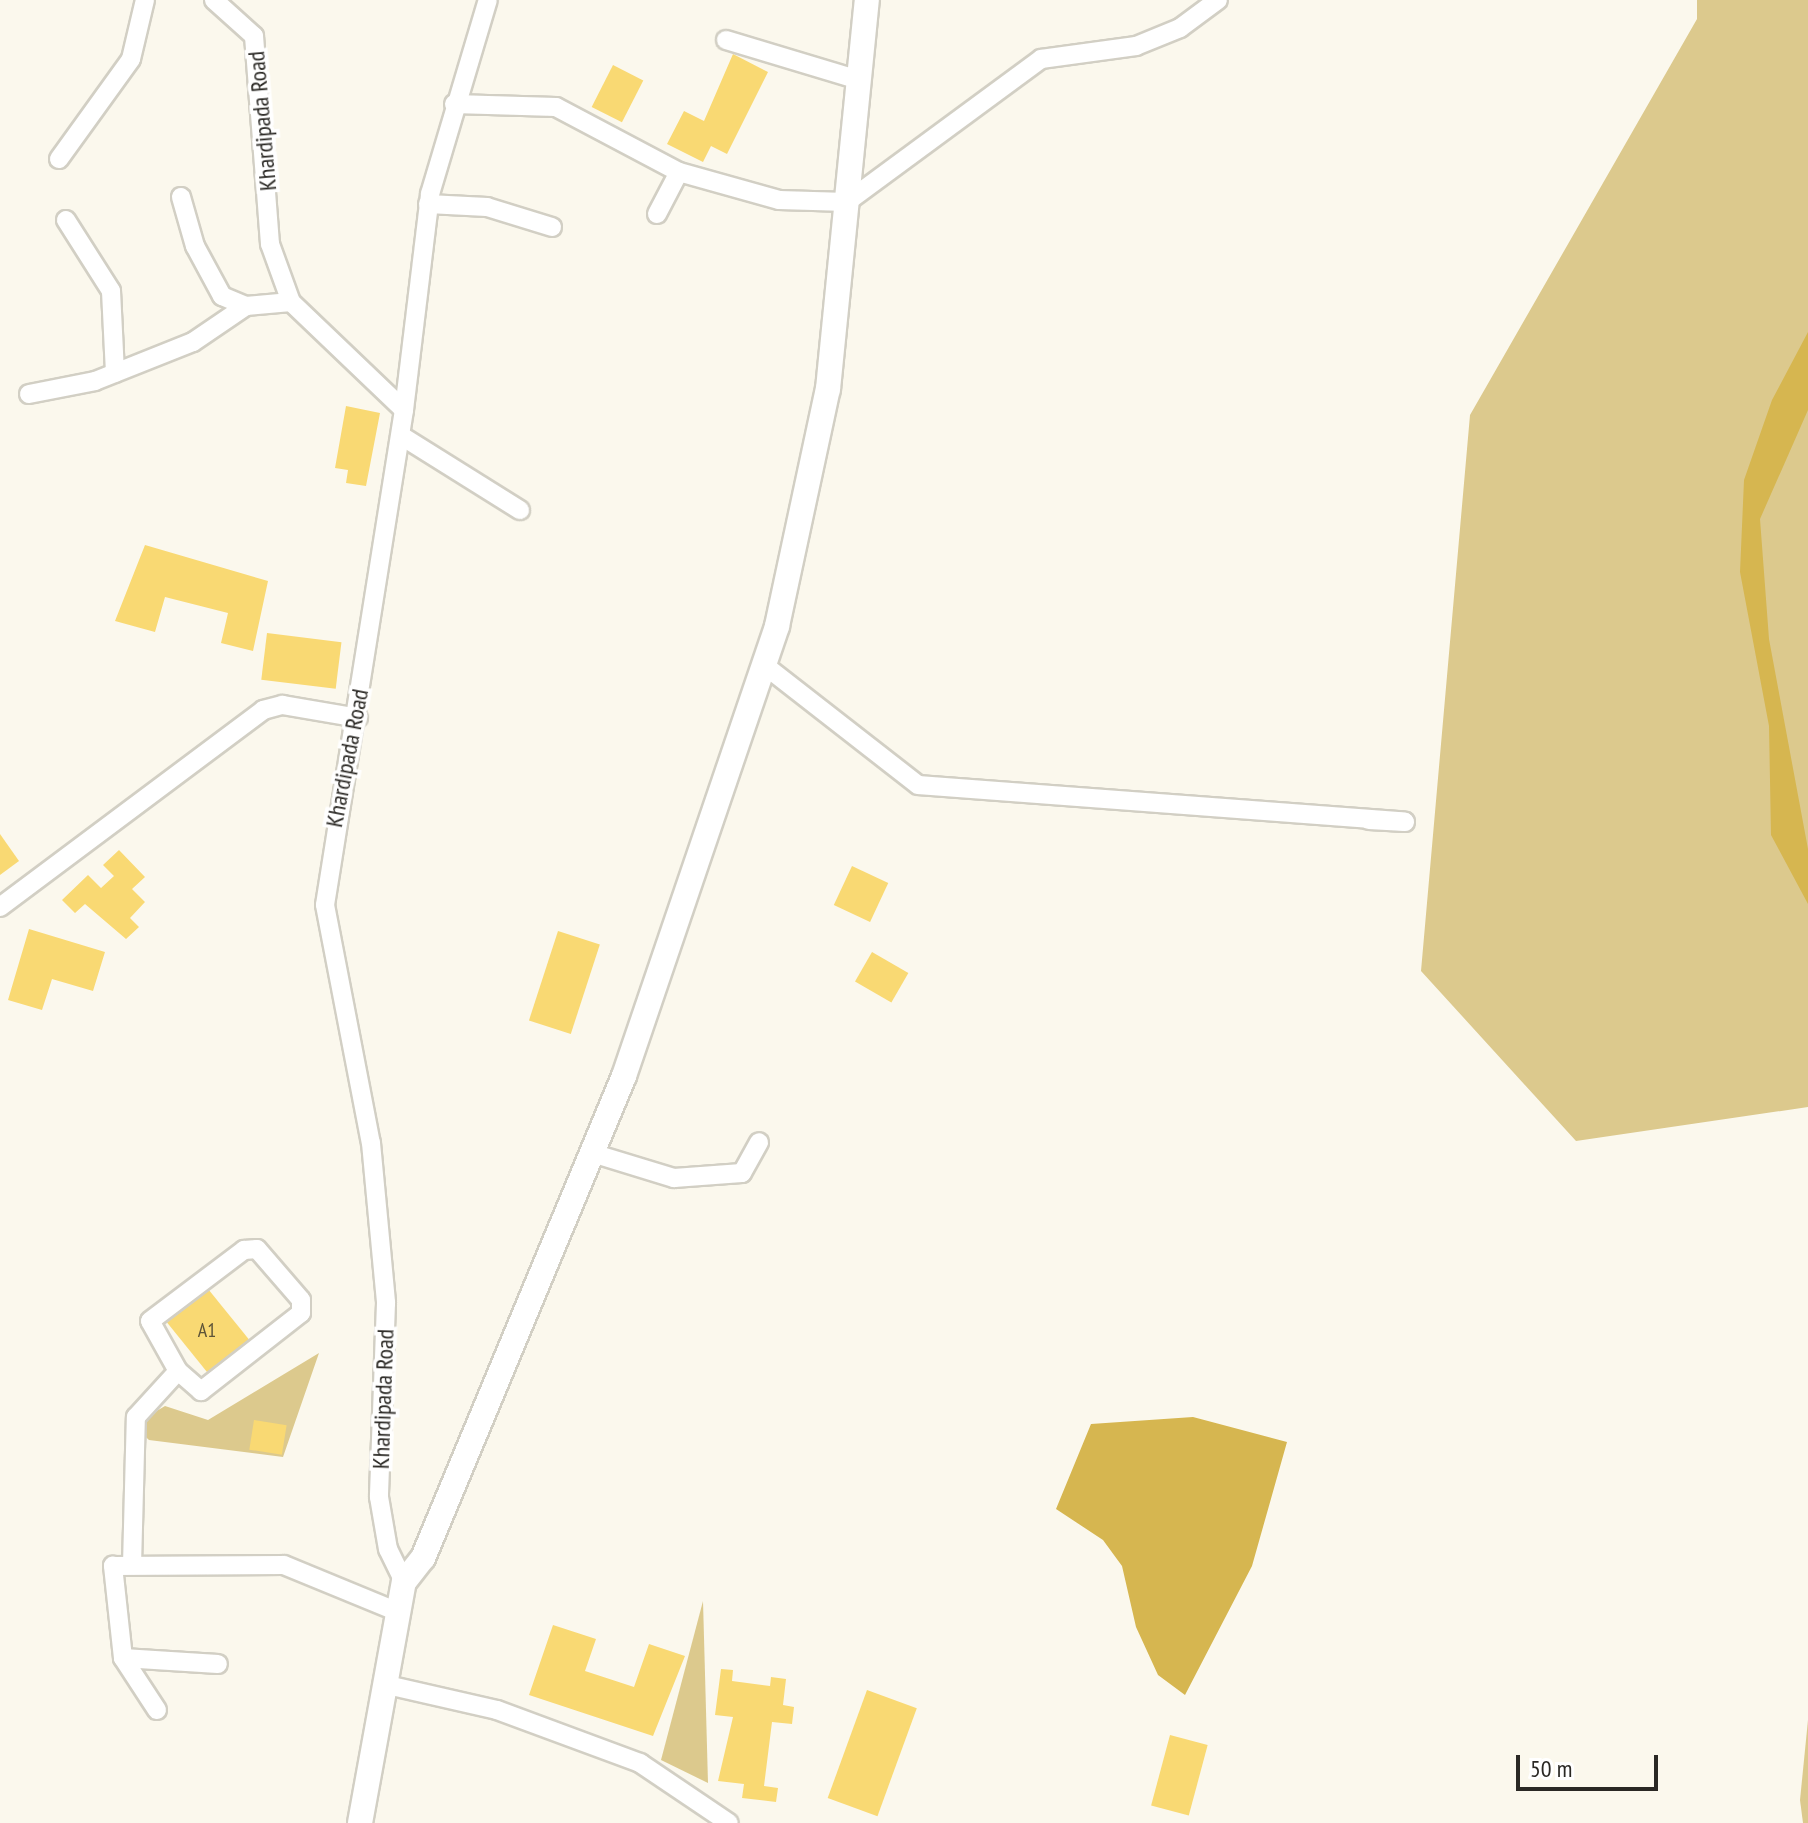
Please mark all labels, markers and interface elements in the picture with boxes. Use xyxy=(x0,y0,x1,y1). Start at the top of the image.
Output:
street label: Khardipada Road xyxy=(242,50,282,192)
street label: Khardipada Road xyxy=(319,686,375,830)
house number: A1 xyxy=(198,1318,216,1342)
street label: Khardipada Road xyxy=(366,1328,400,1470)
scale bar xyxy=(1520,1739,1662,1789)
text: 50 m xyxy=(1530,1753,1572,1784)

